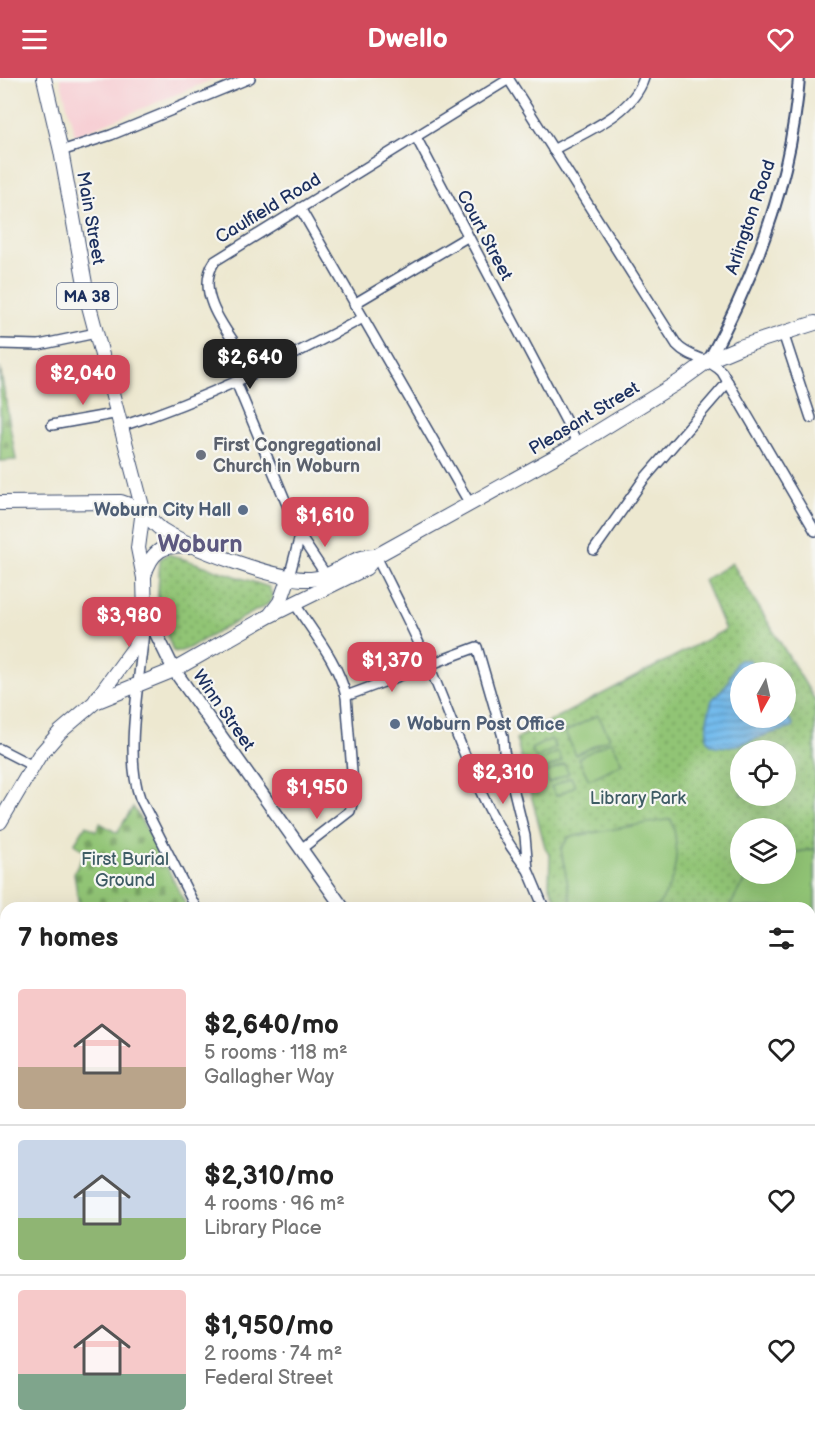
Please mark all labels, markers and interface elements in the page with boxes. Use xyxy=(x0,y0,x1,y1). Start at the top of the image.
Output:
icon: menu xyxy=(18,23,51,56)
text: Dwello xyxy=(367,23,448,55)
icon: heart xyxy=(764,23,797,56)
street label: Arlington Road xyxy=(721,157,780,277)
street label: Caulfield Road xyxy=(212,169,325,248)
street label: Main Street xyxy=(72,170,109,267)
street label: Court Street xyxy=(452,187,517,284)
road number: MA 38 xyxy=(57,283,117,309)
pin: $2,640 xyxy=(201,339,299,390)
text: $2,640 xyxy=(217,346,283,370)
pin: $2,040 xyxy=(34,355,132,406)
text: $2,040 xyxy=(50,362,116,386)
street label: Pleasant Street xyxy=(525,377,644,460)
place label: First Congregational Church in Woburn xyxy=(213,435,381,477)
marker: First Congregational Church in Woburn xyxy=(194,448,208,462)
pin: $1,610 xyxy=(276,497,374,548)
place label: Woburn City Hall xyxy=(94,500,231,521)
marker: Woburn City Hall xyxy=(236,503,250,517)
text: $1,610 xyxy=(295,504,355,528)
district label: Woburn xyxy=(157,530,243,559)
pin: $3,980 xyxy=(80,597,178,648)
text: $3,980 xyxy=(96,604,162,628)
pin: $1,370 xyxy=(343,642,441,693)
text: $1,370 xyxy=(361,649,423,673)
north arrow xyxy=(730,662,796,728)
map controls xyxy=(730,662,796,884)
street label: Winn Street xyxy=(188,666,259,755)
place label: Woburn Post Office xyxy=(407,714,565,735)
marker: Woburn Post Office xyxy=(388,717,402,731)
button: locate xyxy=(730,740,796,806)
pin: $2,310 xyxy=(454,754,552,805)
text: $2,310 xyxy=(472,761,534,785)
pin: $1,950 xyxy=(268,769,366,820)
text: $1,950 xyxy=(286,776,348,800)
park label: Library Park xyxy=(590,788,686,809)
button: layers xyxy=(730,818,796,884)
park label: First Burial Ground xyxy=(81,849,169,891)
icon: filters xyxy=(765,922,798,955)
text: 7 homes xyxy=(18,923,118,954)
text: $2,640/mo xyxy=(204,1010,339,1041)
icon: home xyxy=(66,1013,138,1085)
icon: heart xyxy=(765,1033,798,1066)
text: 5 rooms · 118 m² xyxy=(204,1041,348,1065)
text: Gallagher Way xyxy=(204,1065,334,1089)
text: $2,310/mo xyxy=(204,1161,334,1192)
icon: home xyxy=(66,1164,138,1236)
icon: heart xyxy=(765,1184,798,1217)
text: 4 rooms · 96 m² xyxy=(204,1192,345,1216)
text: Library Place xyxy=(204,1216,322,1240)
text: $1,950/mo xyxy=(204,1311,333,1342)
icon: home xyxy=(66,1314,138,1386)
icon: heart xyxy=(765,1334,798,1367)
text: 2 rooms · 74 m² xyxy=(204,1342,342,1366)
text: Federal Street xyxy=(204,1366,333,1390)

